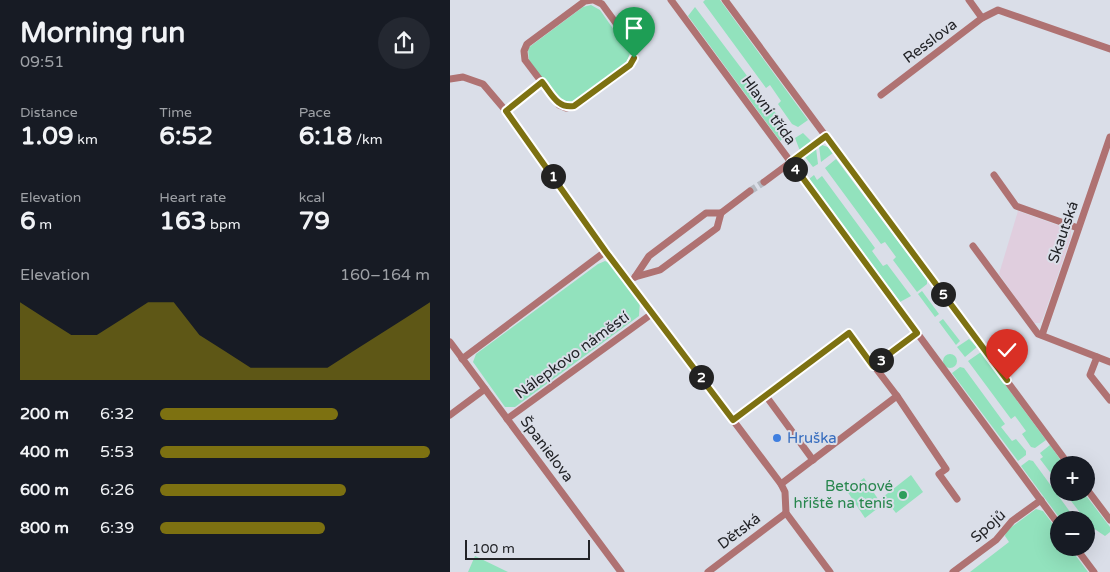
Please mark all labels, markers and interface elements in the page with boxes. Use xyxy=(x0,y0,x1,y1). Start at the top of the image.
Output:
pin xyxy=(613,7,655,58)
icon: arrive xyxy=(620,14,648,42)
street label: Resslova xyxy=(900,15,960,67)
text: Morning run xyxy=(20,16,185,50)
button: share xyxy=(378,17,430,69)
text: 09:51 xyxy=(20,52,64,72)
street label: Hlavní třída xyxy=(738,72,800,148)
text: Distance xyxy=(20,104,78,121)
text: Time xyxy=(159,104,192,121)
text: Pace xyxy=(299,104,331,121)
text: 1.09 xyxy=(20,121,74,151)
text: 6:52 xyxy=(159,121,213,151)
text: 6:18 xyxy=(299,121,352,151)
text: km xyxy=(74,131,98,148)
text: /km xyxy=(352,131,383,148)
pin: 4 xyxy=(782,156,808,182)
text: 4 xyxy=(791,161,800,178)
pin: 1 xyxy=(540,164,566,188)
text: 1 xyxy=(549,168,558,185)
text: Elevation xyxy=(20,189,81,206)
text: Heart rate xyxy=(159,189,226,206)
text: kcal xyxy=(299,189,325,206)
street label: Skautská xyxy=(1044,199,1082,265)
text: 6 xyxy=(20,206,36,236)
text: 163 xyxy=(159,206,206,236)
text: 79 xyxy=(299,206,330,236)
text: m xyxy=(36,216,52,233)
text: bpm xyxy=(206,216,241,233)
text: Elevation xyxy=(20,265,90,285)
text: 160–164 m xyxy=(340,265,430,285)
pin: 5 xyxy=(930,282,956,306)
text: 5 xyxy=(939,286,948,303)
street label: Nálepkovo náměstí xyxy=(511,307,633,402)
pin xyxy=(986,329,1028,380)
icon: check xyxy=(993,336,1021,364)
pin: 3 xyxy=(868,348,894,372)
text: 3 xyxy=(877,352,886,369)
pin: 2 xyxy=(688,364,714,390)
text: 2 xyxy=(697,369,706,386)
text: 200 m xyxy=(20,404,69,424)
text: 6:32 xyxy=(100,404,134,424)
street label: Španielova xyxy=(517,413,577,485)
place label: Hruška xyxy=(787,429,837,447)
marker: Hruška xyxy=(771,432,783,444)
text: 400 m xyxy=(20,442,69,462)
text: 5:53 xyxy=(100,442,134,462)
map controls xyxy=(1050,456,1095,556)
button: + xyxy=(1050,456,1095,501)
place label: Betonové hřiště na tenis xyxy=(794,477,893,512)
text: 600 m xyxy=(20,480,69,500)
text: 6:26 xyxy=(100,480,134,500)
marker: Betonové hřiště na tenis xyxy=(897,489,909,501)
street label: Spojů xyxy=(967,506,1009,546)
street label: Dětská xyxy=(714,509,764,553)
button: − xyxy=(1050,511,1095,556)
text: 800 m xyxy=(20,518,69,538)
text: 6:39 xyxy=(100,518,134,538)
scale bar xyxy=(465,537,590,560)
text: 100 m xyxy=(472,540,515,557)

